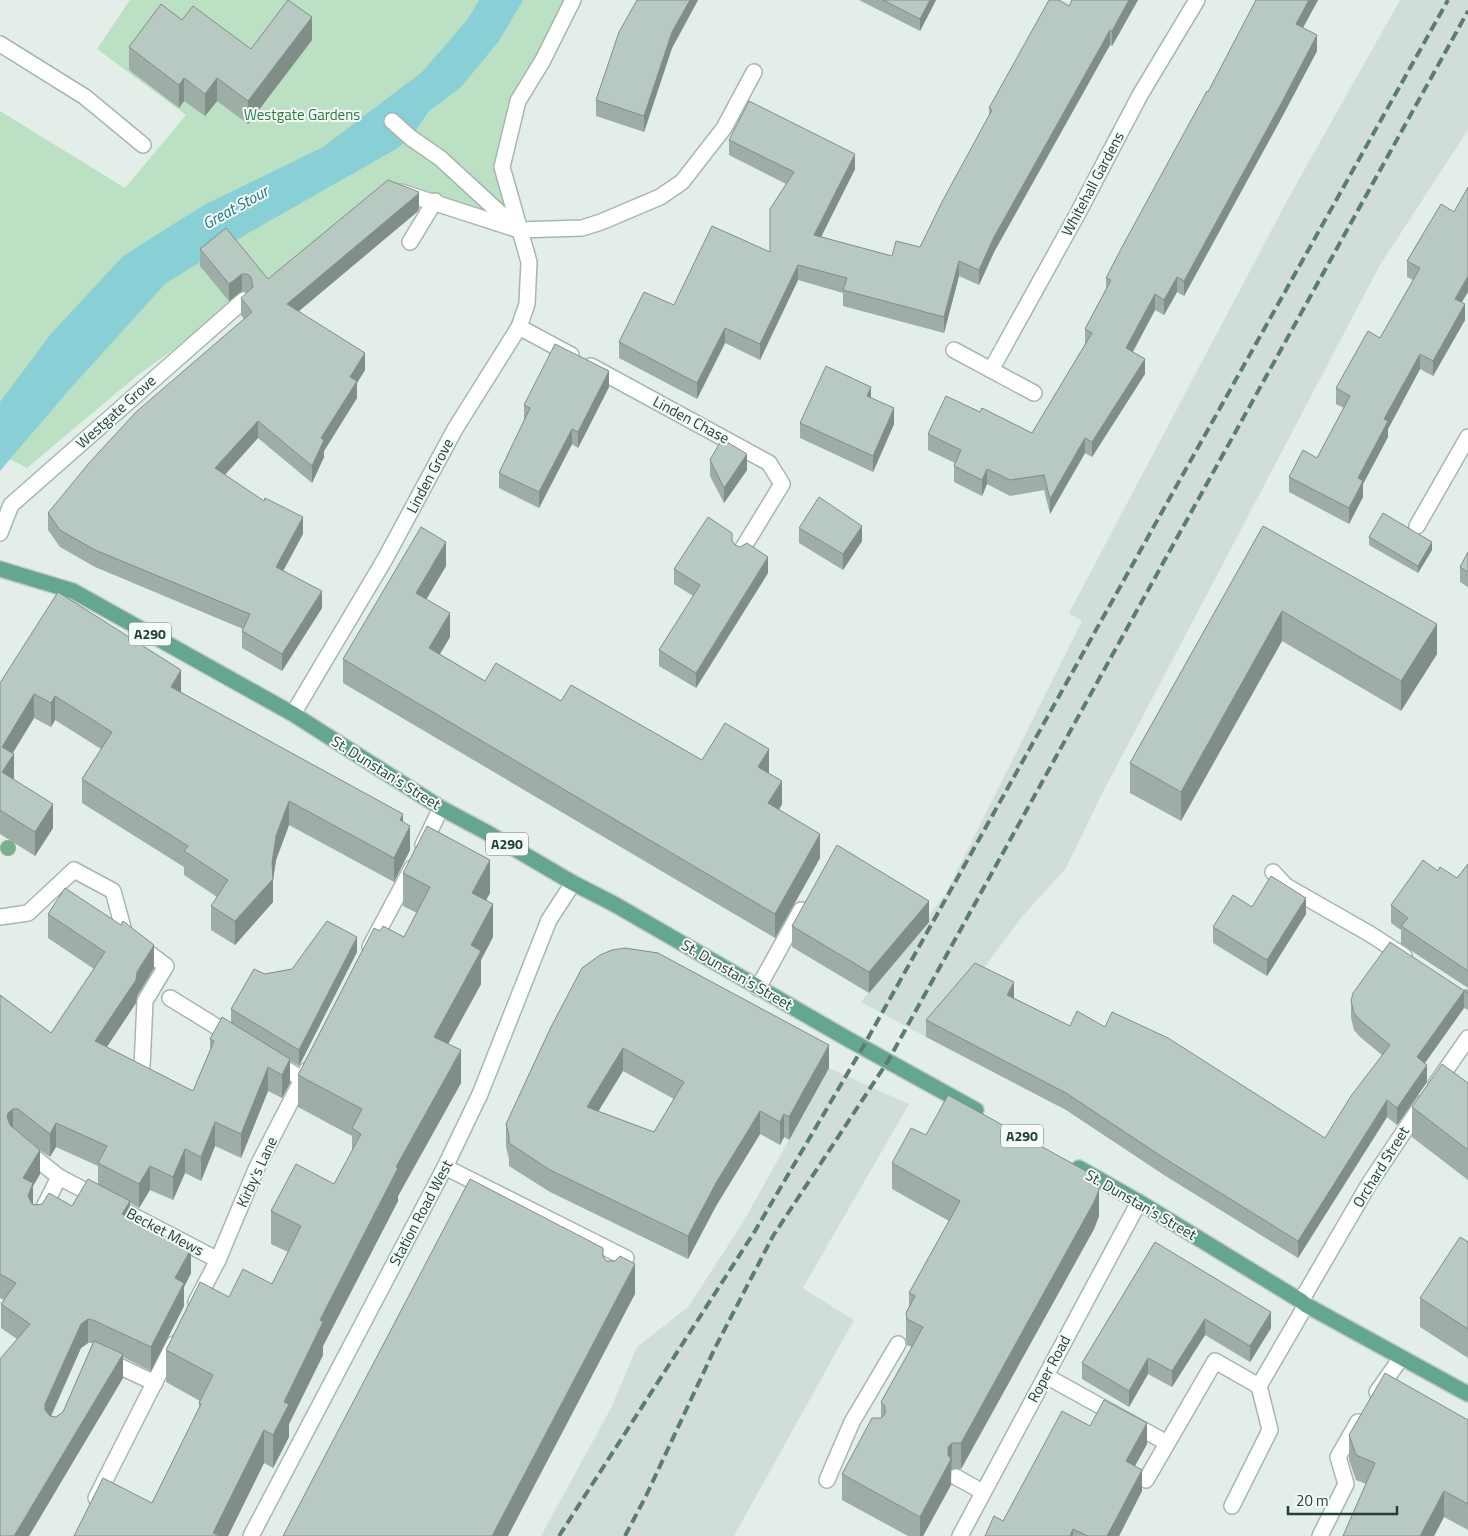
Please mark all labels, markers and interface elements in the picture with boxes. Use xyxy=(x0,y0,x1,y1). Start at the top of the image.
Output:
park label: Westgate Gardens xyxy=(244,103,360,126)
street label: Whitehall Gardens xyxy=(1055,127,1130,240)
water label: Great Stour xyxy=(198,178,274,235)
street label: Westgate Grove xyxy=(70,369,161,454)
street label: Linden Chase xyxy=(649,390,734,449)
street label: Linden Grove xyxy=(400,434,459,517)
road number: A290 xyxy=(129,622,171,646)
street label: St. Dunstan's Street xyxy=(327,730,446,816)
road number: A290 xyxy=(486,832,528,856)
street label: St. Dunstan's Street xyxy=(677,933,798,1016)
street label: Orchard Street xyxy=(1346,1121,1415,1212)
road number: A290 xyxy=(1001,1124,1043,1148)
street label: Kirby's Lane xyxy=(230,1133,283,1211)
street label: Station Road West xyxy=(383,1155,459,1270)
street label: St. Dunstan's Street xyxy=(1081,1163,1202,1246)
street label: Becket Mews xyxy=(122,1201,208,1262)
street label: Roper Road xyxy=(1021,1331,1076,1407)
scale bar xyxy=(1288,1484,1397,1516)
text: 20 m xyxy=(1296,1489,1329,1512)

